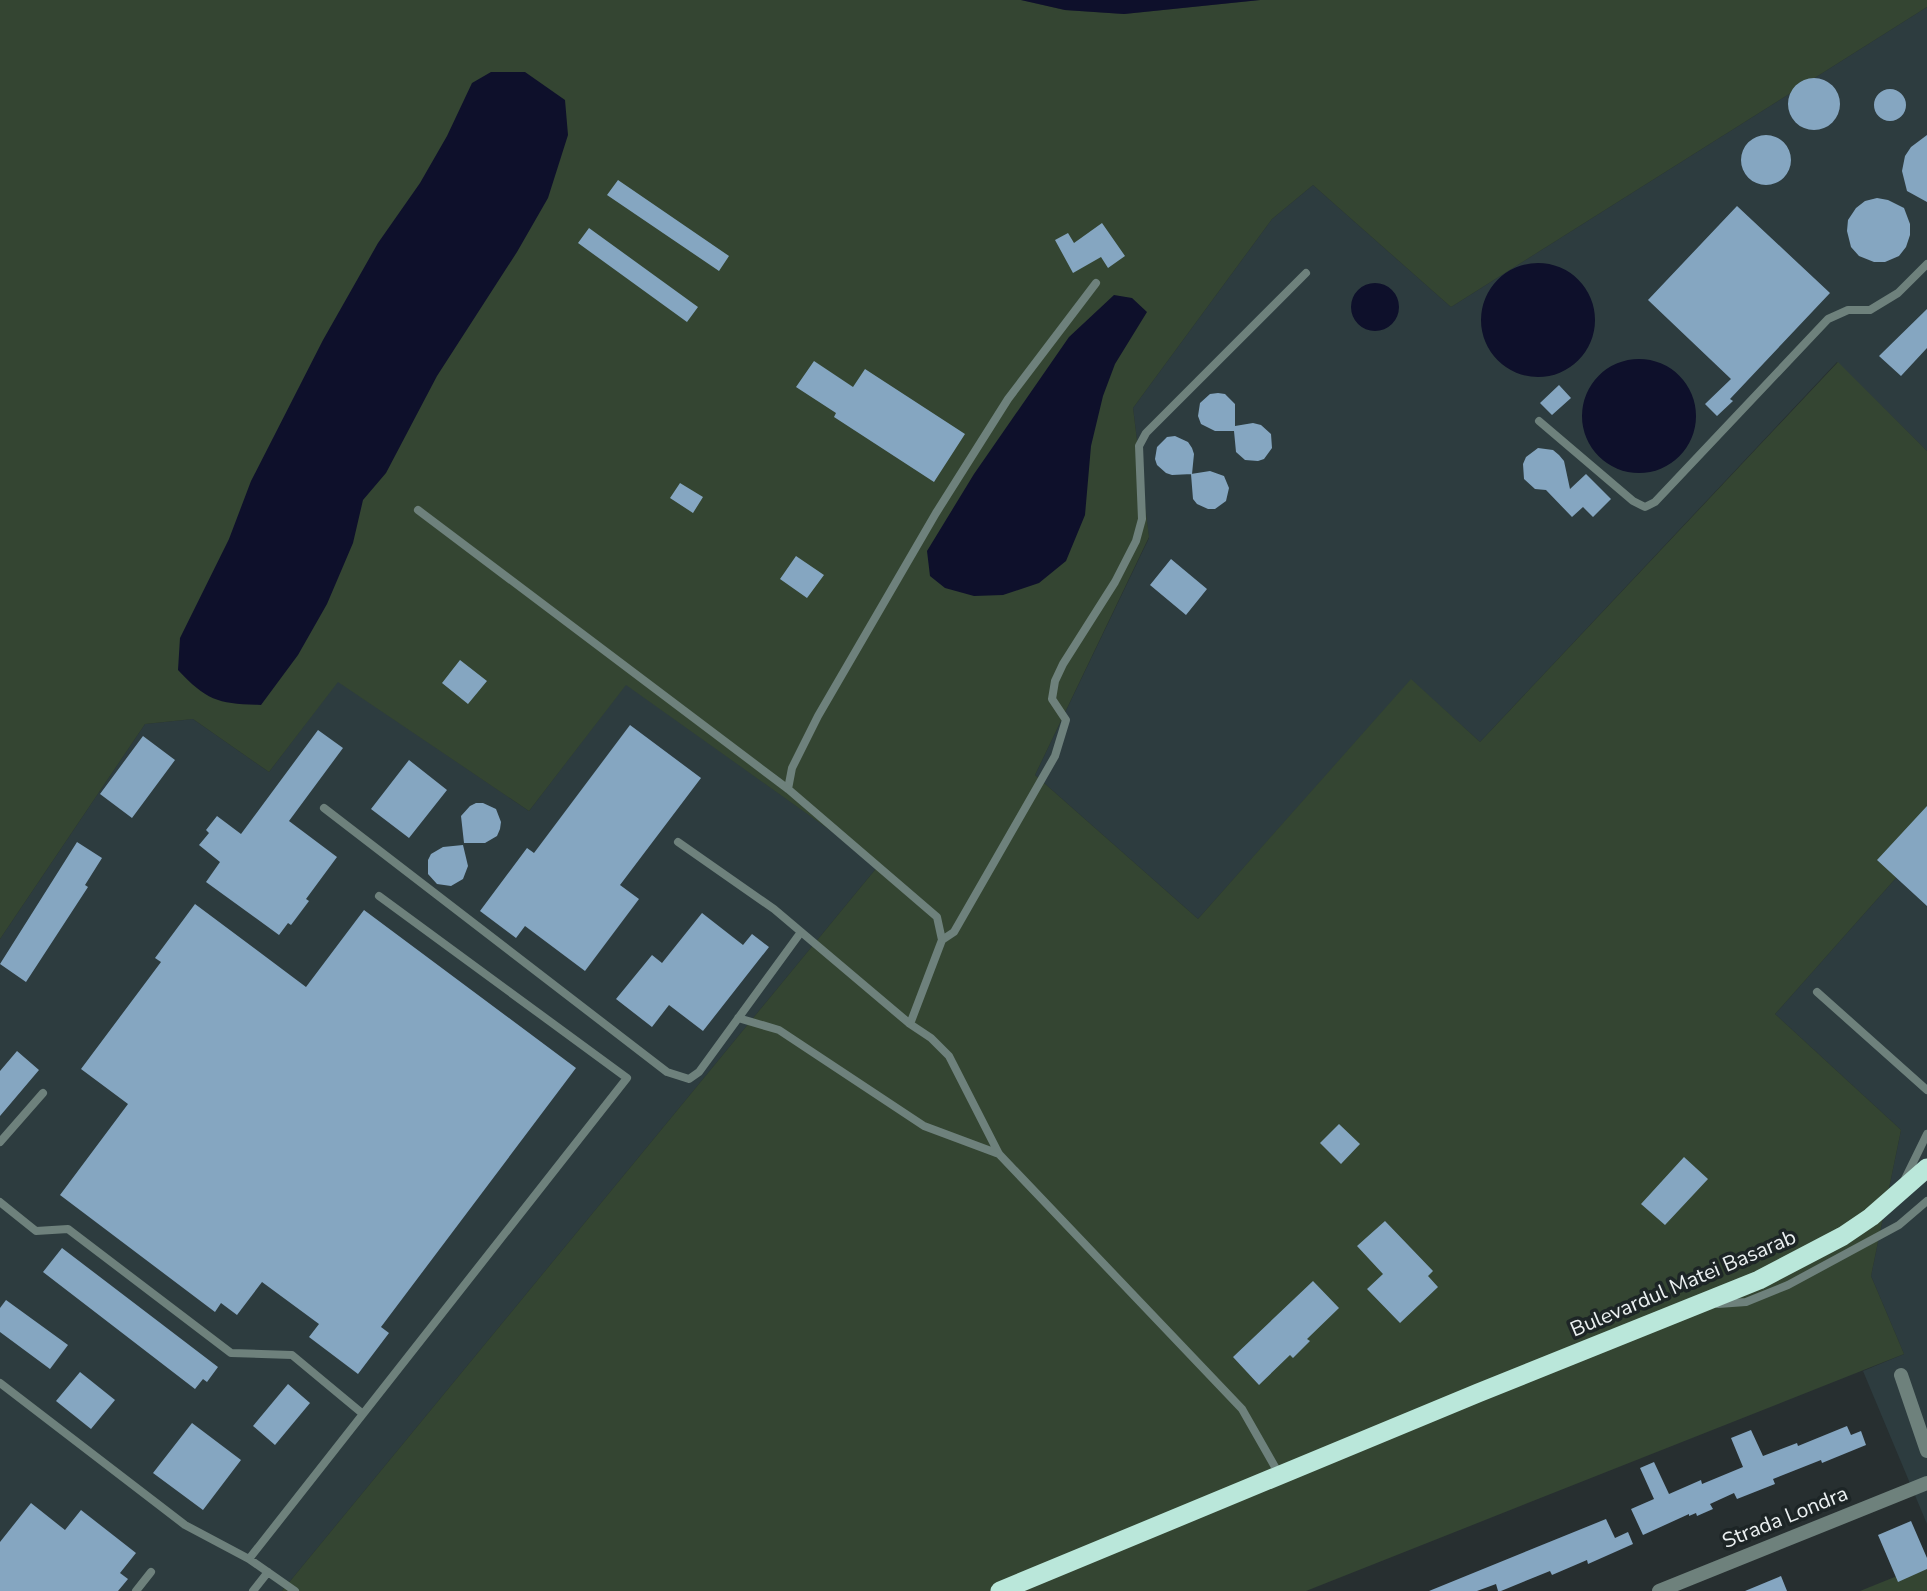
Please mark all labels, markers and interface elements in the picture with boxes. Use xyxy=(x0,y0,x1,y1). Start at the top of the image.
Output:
street label: Bulevardul Matei Basarab xyxy=(1566,1223,1800,1343)
street label: Strada Londra xyxy=(1718,1479,1852,1555)

